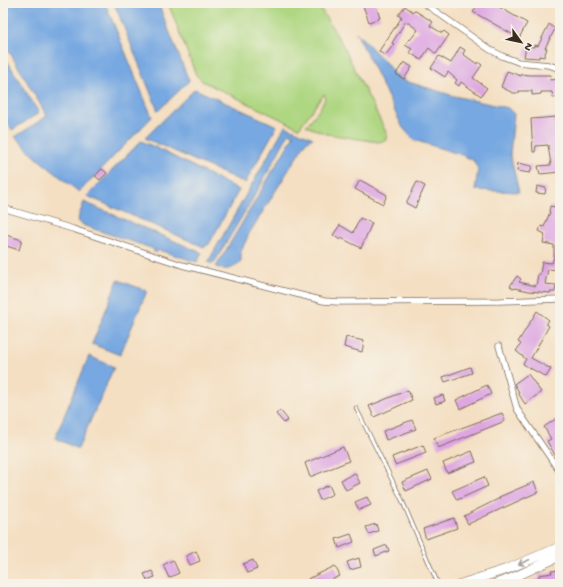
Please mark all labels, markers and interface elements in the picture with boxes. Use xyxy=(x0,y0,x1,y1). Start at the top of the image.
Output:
north arrow xyxy=(501,22,541,62)
text: N xyxy=(521,40,535,53)
one-way arrow xyxy=(519,559,531,566)

